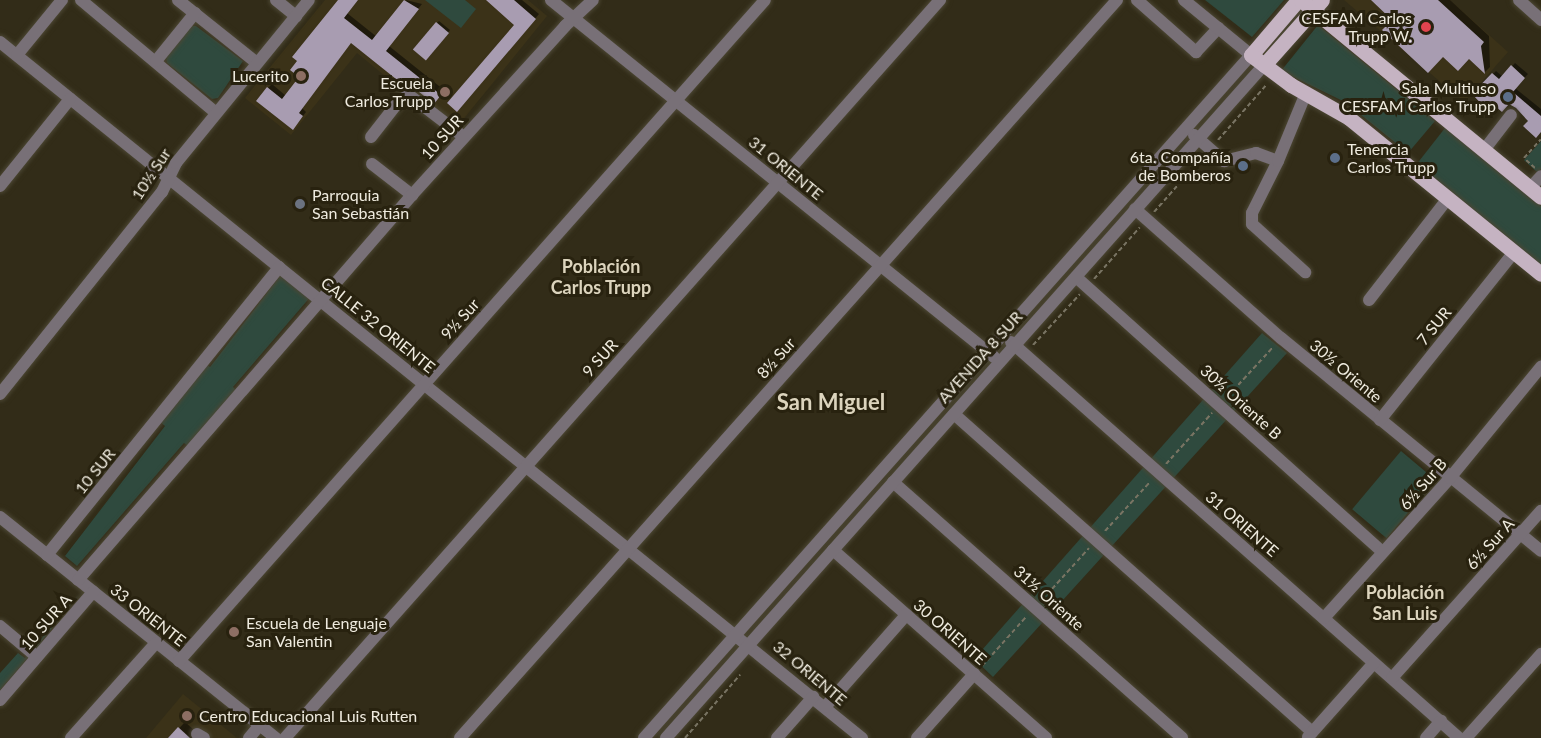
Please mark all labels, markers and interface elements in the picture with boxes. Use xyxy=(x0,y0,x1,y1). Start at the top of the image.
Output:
place label: CESFAM Carlos Trupp W. xyxy=(1301,8,1412,46)
marker: CESFAM Carlos Trupp W. xyxy=(1417,18,1435,36)
place label: Lucerito xyxy=(232,66,289,86)
marker: Lucerito xyxy=(294,69,308,83)
place label: Escuela Carlos Trupp xyxy=(344,73,433,111)
place label: Sala Multiuso CESFAM Carlos Trupp xyxy=(1341,78,1496,116)
marker: Escuela Carlos Trupp xyxy=(438,85,452,99)
marker: Sala Multiuso CESFAM Carlos Trupp xyxy=(1501,90,1515,104)
street label: 10 SUR xyxy=(417,111,467,163)
street label: 31 ORIENTE xyxy=(745,132,827,204)
place label: Tenencia Carlos Trupp xyxy=(1347,139,1436,177)
street label: 10½ Sur xyxy=(127,145,175,203)
place label: 6ta. Compañía de Bomberos xyxy=(1130,147,1231,185)
marker: Tenencia Carlos Trupp xyxy=(1328,151,1342,165)
marker: 6ta. Compañía de Bomberos xyxy=(1236,159,1250,173)
place label: Parroquia San Sebastián xyxy=(312,185,409,223)
marker: Parroquia San Sebastián xyxy=(293,197,307,211)
district label: Población Carlos Trupp xyxy=(550,256,652,298)
street label: CALLE 32 ORIENTE xyxy=(317,273,439,377)
street label: 9½ Sur xyxy=(437,295,483,343)
street label: 7 SUR xyxy=(1413,303,1455,349)
street label: AVENIDA 8 SUR xyxy=(934,307,1026,407)
street label: 8½ Sur xyxy=(753,334,799,382)
street label: 9 SUR xyxy=(578,335,622,381)
street label: 30½ Oriente xyxy=(1306,335,1386,407)
street label: 30½ Oriente B xyxy=(1197,361,1285,443)
district label: San Miguel xyxy=(777,389,885,415)
street label: 10 SUR xyxy=(71,444,119,498)
street label: 6½ Sur B xyxy=(1395,454,1451,514)
street label: 31 ORIENTE xyxy=(1202,487,1282,561)
street label: 6½ Sur A xyxy=(1462,514,1518,574)
street label: 31½ Oriente xyxy=(1010,561,1088,635)
street label: 33 ORIENTE xyxy=(107,580,189,650)
district label: Población San Luis xyxy=(1366,582,1444,624)
street label: 10 SUR A xyxy=(16,590,76,654)
street label: 30 ORIENTE xyxy=(910,595,990,669)
place label: Escuela de Lenguaje San Valentin xyxy=(246,613,387,651)
marker: Escuela de Lenguaje San Valentin xyxy=(227,625,241,639)
street label: 32 ORIENTE xyxy=(769,637,851,709)
place label: Centro Educacional Luis Rutten xyxy=(199,706,417,726)
marker: Centro Educacional Luis Rutten xyxy=(180,709,194,723)

